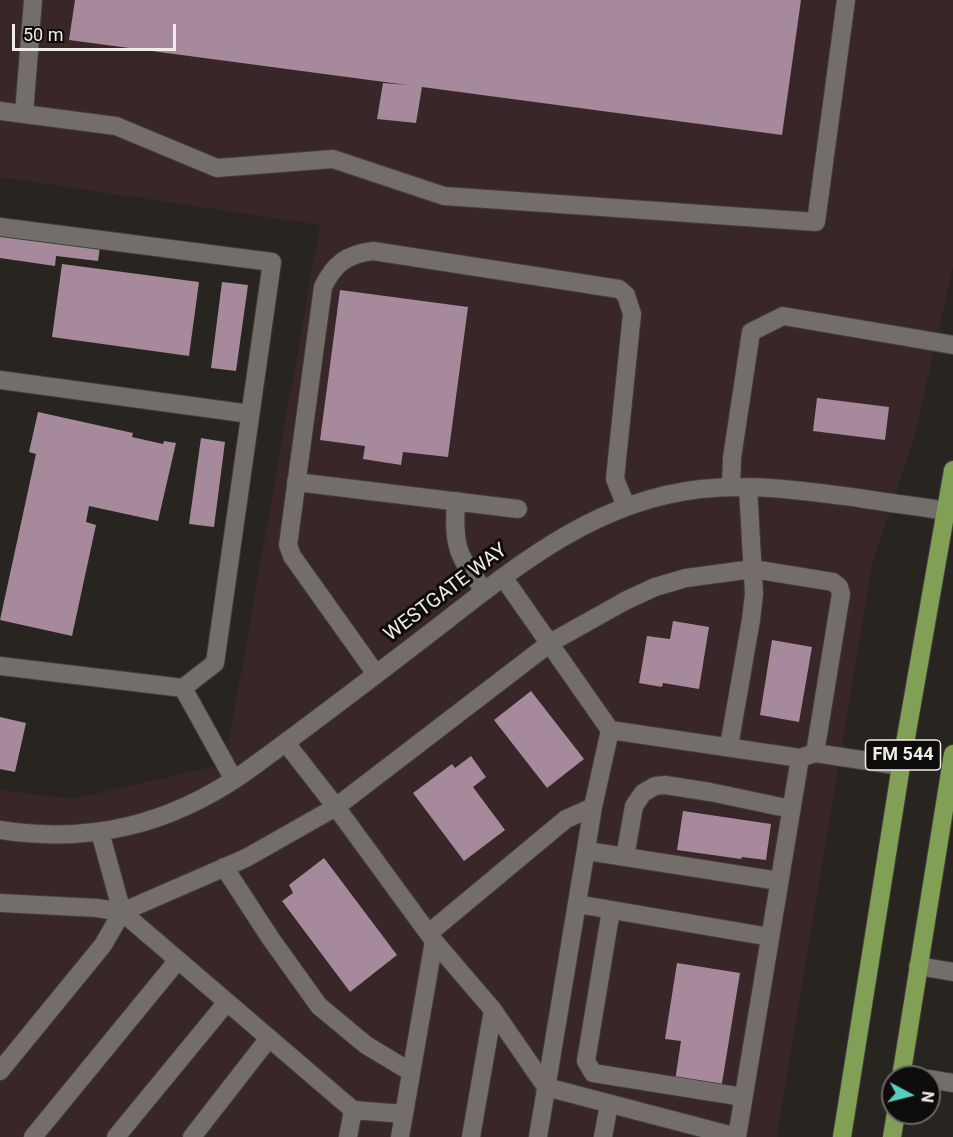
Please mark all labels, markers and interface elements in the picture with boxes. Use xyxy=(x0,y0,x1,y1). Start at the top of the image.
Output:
scale bar xyxy=(15,12,178,50)
text: 50 m xyxy=(23,24,63,45)
street label: WESTGATE WAY xyxy=(380,539,512,647)
road number: FM 544 xyxy=(866,740,940,770)
north arrow xyxy=(881,1065,941,1125)
text: N xyxy=(917,1090,937,1104)

